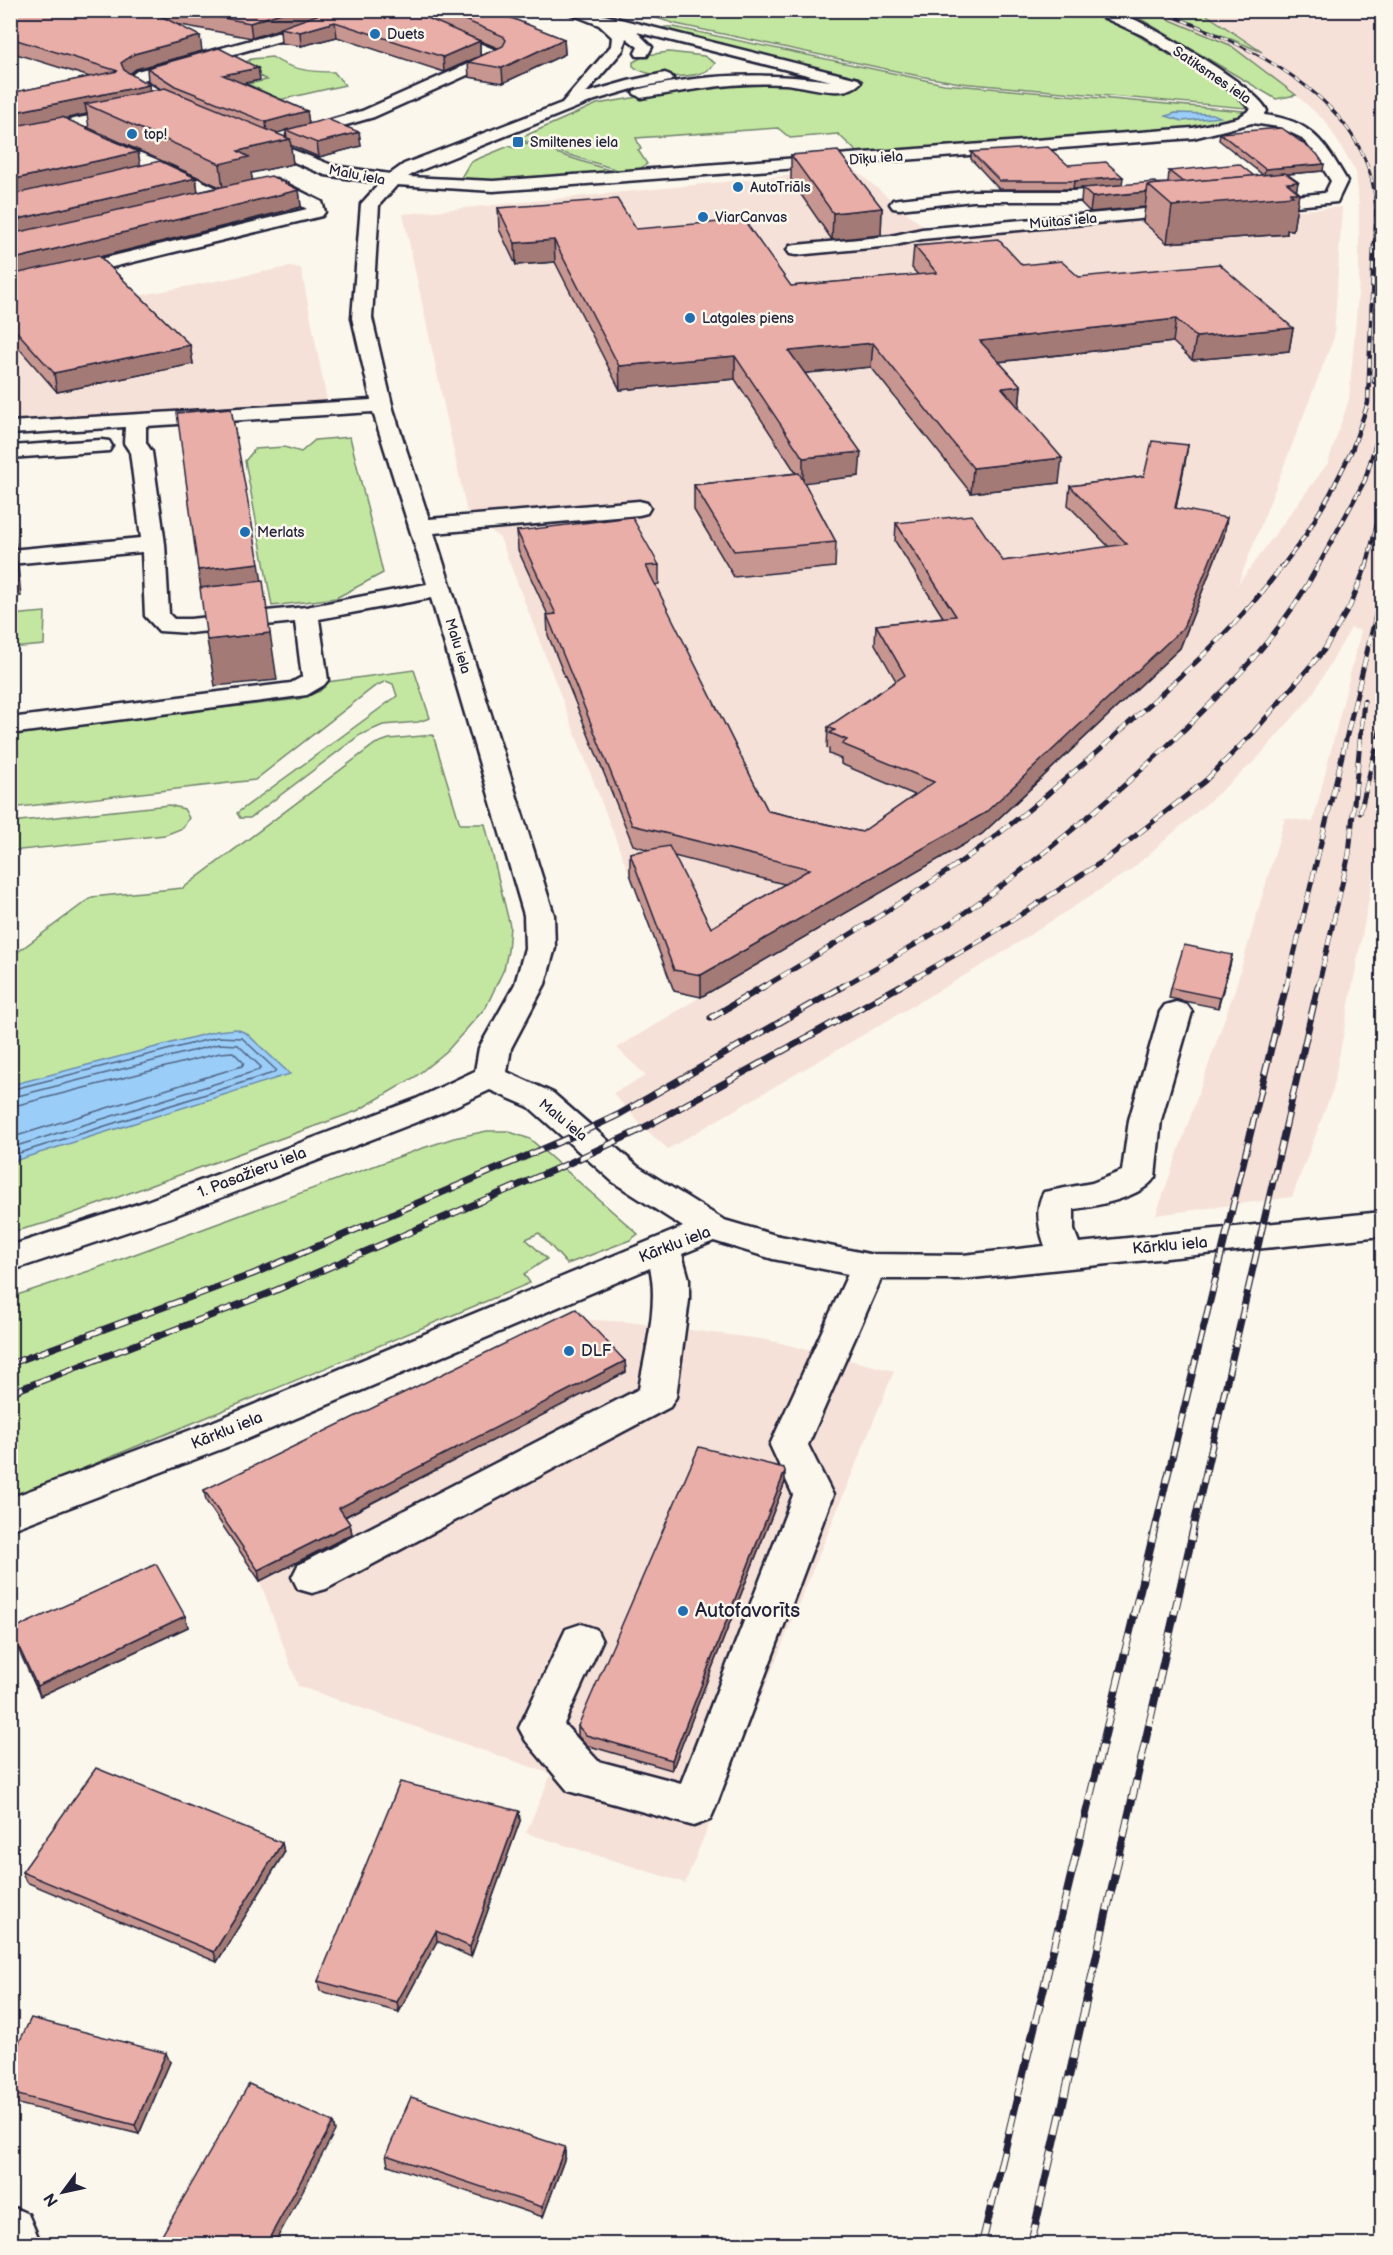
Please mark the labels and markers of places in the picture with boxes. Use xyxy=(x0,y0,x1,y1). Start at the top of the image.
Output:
place label: Duets xyxy=(387,26,424,43)
marker: Duets xyxy=(368,27,382,41)
place label: top! xyxy=(144,126,167,143)
marker: top! xyxy=(125,127,139,141)
place label: Smiltenes iela xyxy=(530,134,618,151)
marker: Smiltenes iela xyxy=(511,135,525,149)
place label: AutoTriāls xyxy=(750,179,811,196)
marker: AutoTriāls xyxy=(731,180,745,194)
place label: ViarCanvas xyxy=(715,209,787,226)
marker: ViarCanvas xyxy=(696,210,710,224)
place label: Latgales piens xyxy=(702,310,794,327)
marker: Latgales piens xyxy=(683,311,697,325)
place label: Merlats xyxy=(257,524,305,541)
marker: Merlats xyxy=(238,525,252,539)
place label: DLF xyxy=(581,1342,612,1361)
marker: DLF xyxy=(562,1344,576,1358)
place label: Autofavorīts xyxy=(695,1599,800,1623)
marker: Autofavorīts xyxy=(676,1604,690,1618)

